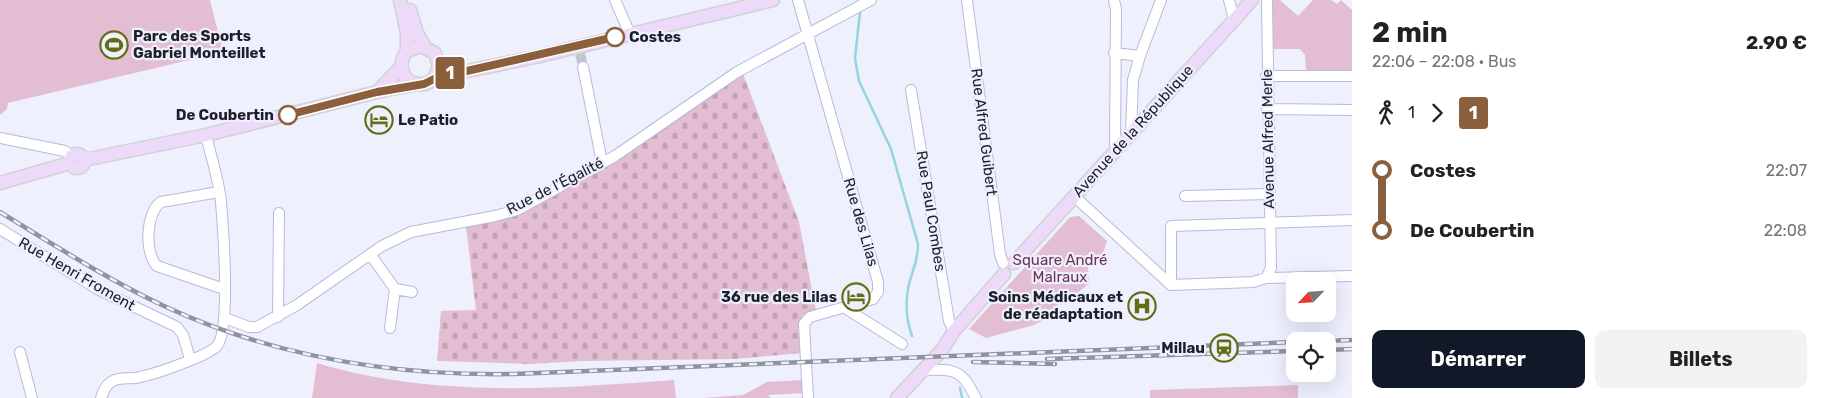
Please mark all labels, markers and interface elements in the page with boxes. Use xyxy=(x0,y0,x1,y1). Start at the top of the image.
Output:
text: 2 min xyxy=(1372,16,1448,49)
place label: Parc des Sports Gabriel Monteillet xyxy=(133,27,265,62)
marker: Costes xyxy=(605,27,625,47)
place label: Costes xyxy=(629,28,681,46)
sports icon: Parc des Sports Gabriel Monteillet xyxy=(99,30,129,60)
text: 2.90 € xyxy=(1746,31,1807,54)
text: 22:06 – 22:08 · Bus xyxy=(1372,52,1517,71)
line badge: 1 xyxy=(434,57,466,89)
street label: Avenue de la République xyxy=(1069,61,1197,201)
text: 1 xyxy=(446,62,454,84)
street label: Rue Alfred Guibert xyxy=(967,67,1001,197)
street label: Avenue Alfred Merle xyxy=(1258,69,1278,209)
icon: walk xyxy=(1372,99,1400,127)
icon: forward xyxy=(1423,99,1451,127)
text: 1 xyxy=(1469,102,1478,124)
text: 1 xyxy=(1408,103,1415,122)
marker: De Coubertin xyxy=(278,105,298,125)
hotel icon: Le Patio xyxy=(364,105,394,135)
place label: De Coubertin xyxy=(176,106,274,124)
place label: Le Patio xyxy=(398,111,458,129)
street label: Rue Paul Combes xyxy=(913,149,949,273)
street label: Rue de l'Égalité xyxy=(503,154,607,218)
text: Costes xyxy=(1410,159,1476,182)
text: 22:07 xyxy=(1766,161,1807,180)
street label: Rue des Lilas xyxy=(840,176,882,269)
text: De Coubertin xyxy=(1410,219,1535,242)
text: 22:08 xyxy=(1764,221,1807,240)
street label: Rue Henri Froment xyxy=(16,233,139,315)
park label: Square André Malraux xyxy=(1013,251,1107,286)
north arrow xyxy=(1286,272,1336,322)
map controls xyxy=(1286,272,1336,382)
hotel icon: 36 rue des Lilas xyxy=(841,282,871,312)
place label: 36 rue des Lilas xyxy=(721,288,837,306)
place label: Soins Médicaux et de réadaptation xyxy=(988,288,1123,323)
hospital icon: Soins Médicaux et de réadaptation xyxy=(1127,291,1157,321)
button: Démarrer xyxy=(1372,330,1585,388)
button: Billets xyxy=(1595,330,1807,388)
button: locate xyxy=(1286,332,1336,382)
station icon: Millau xyxy=(1209,333,1239,363)
place label: Millau xyxy=(1161,339,1205,357)

